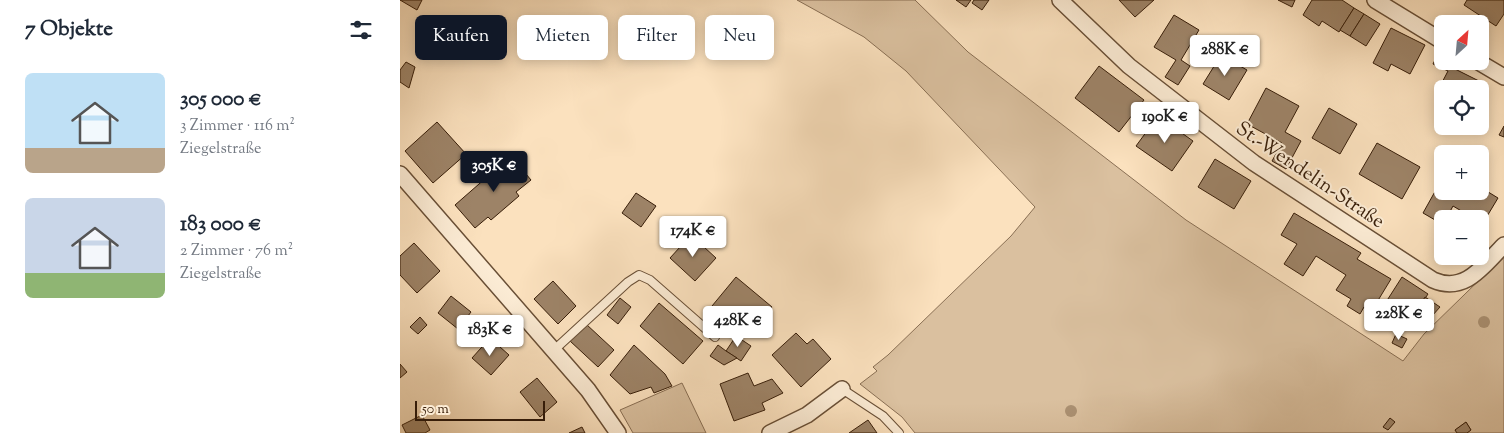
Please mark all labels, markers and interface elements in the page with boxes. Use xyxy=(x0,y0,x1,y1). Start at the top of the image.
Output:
text: 7 Objekte xyxy=(25,15,113,45)
chip: Kaufen xyxy=(415,15,507,60)
chip: Mieten xyxy=(517,15,608,60)
chip: Filter xyxy=(618,15,695,60)
chip: Neu xyxy=(705,15,774,60)
north arrow xyxy=(1434,15,1489,70)
map controls xyxy=(1434,15,1489,265)
icon: filters xyxy=(347,16,375,44)
pin: 288K € xyxy=(1184,34,1266,77)
text: 288K € xyxy=(1201,39,1249,62)
button: locate xyxy=(1434,80,1489,135)
text: 305 000 € xyxy=(180,85,262,115)
icon: home xyxy=(65,93,125,153)
pin: 190K € xyxy=(1124,102,1206,144)
text: 190K € xyxy=(1142,106,1188,129)
text: 3 Zimmer · 116 m² xyxy=(180,115,295,138)
street label: St.-Wendelin-Straße xyxy=(1229,115,1390,237)
text: Ziegelstraße xyxy=(180,138,262,161)
button: + xyxy=(1434,145,1489,200)
pin: 305K € xyxy=(453,150,535,193)
text: 305K € xyxy=(471,155,517,178)
text: 183 000 € xyxy=(180,210,261,240)
button: − xyxy=(1434,210,1489,265)
pin: 174K € xyxy=(652,216,734,258)
icon: home xyxy=(65,218,125,278)
text: 174K € xyxy=(670,220,716,243)
text: 2 Zimmer · 76 m² xyxy=(180,240,293,263)
text: Ziegelstraße xyxy=(180,263,262,286)
pin: 228K € xyxy=(1358,298,1440,341)
text: 228K € xyxy=(1375,303,1423,326)
pin: 428K € xyxy=(697,306,779,348)
text: 428K € xyxy=(714,310,762,333)
pin: 183K € xyxy=(449,314,531,357)
text: 183K € xyxy=(468,319,512,342)
scale bar xyxy=(415,398,545,421)
text: 50 m xyxy=(422,400,449,420)

